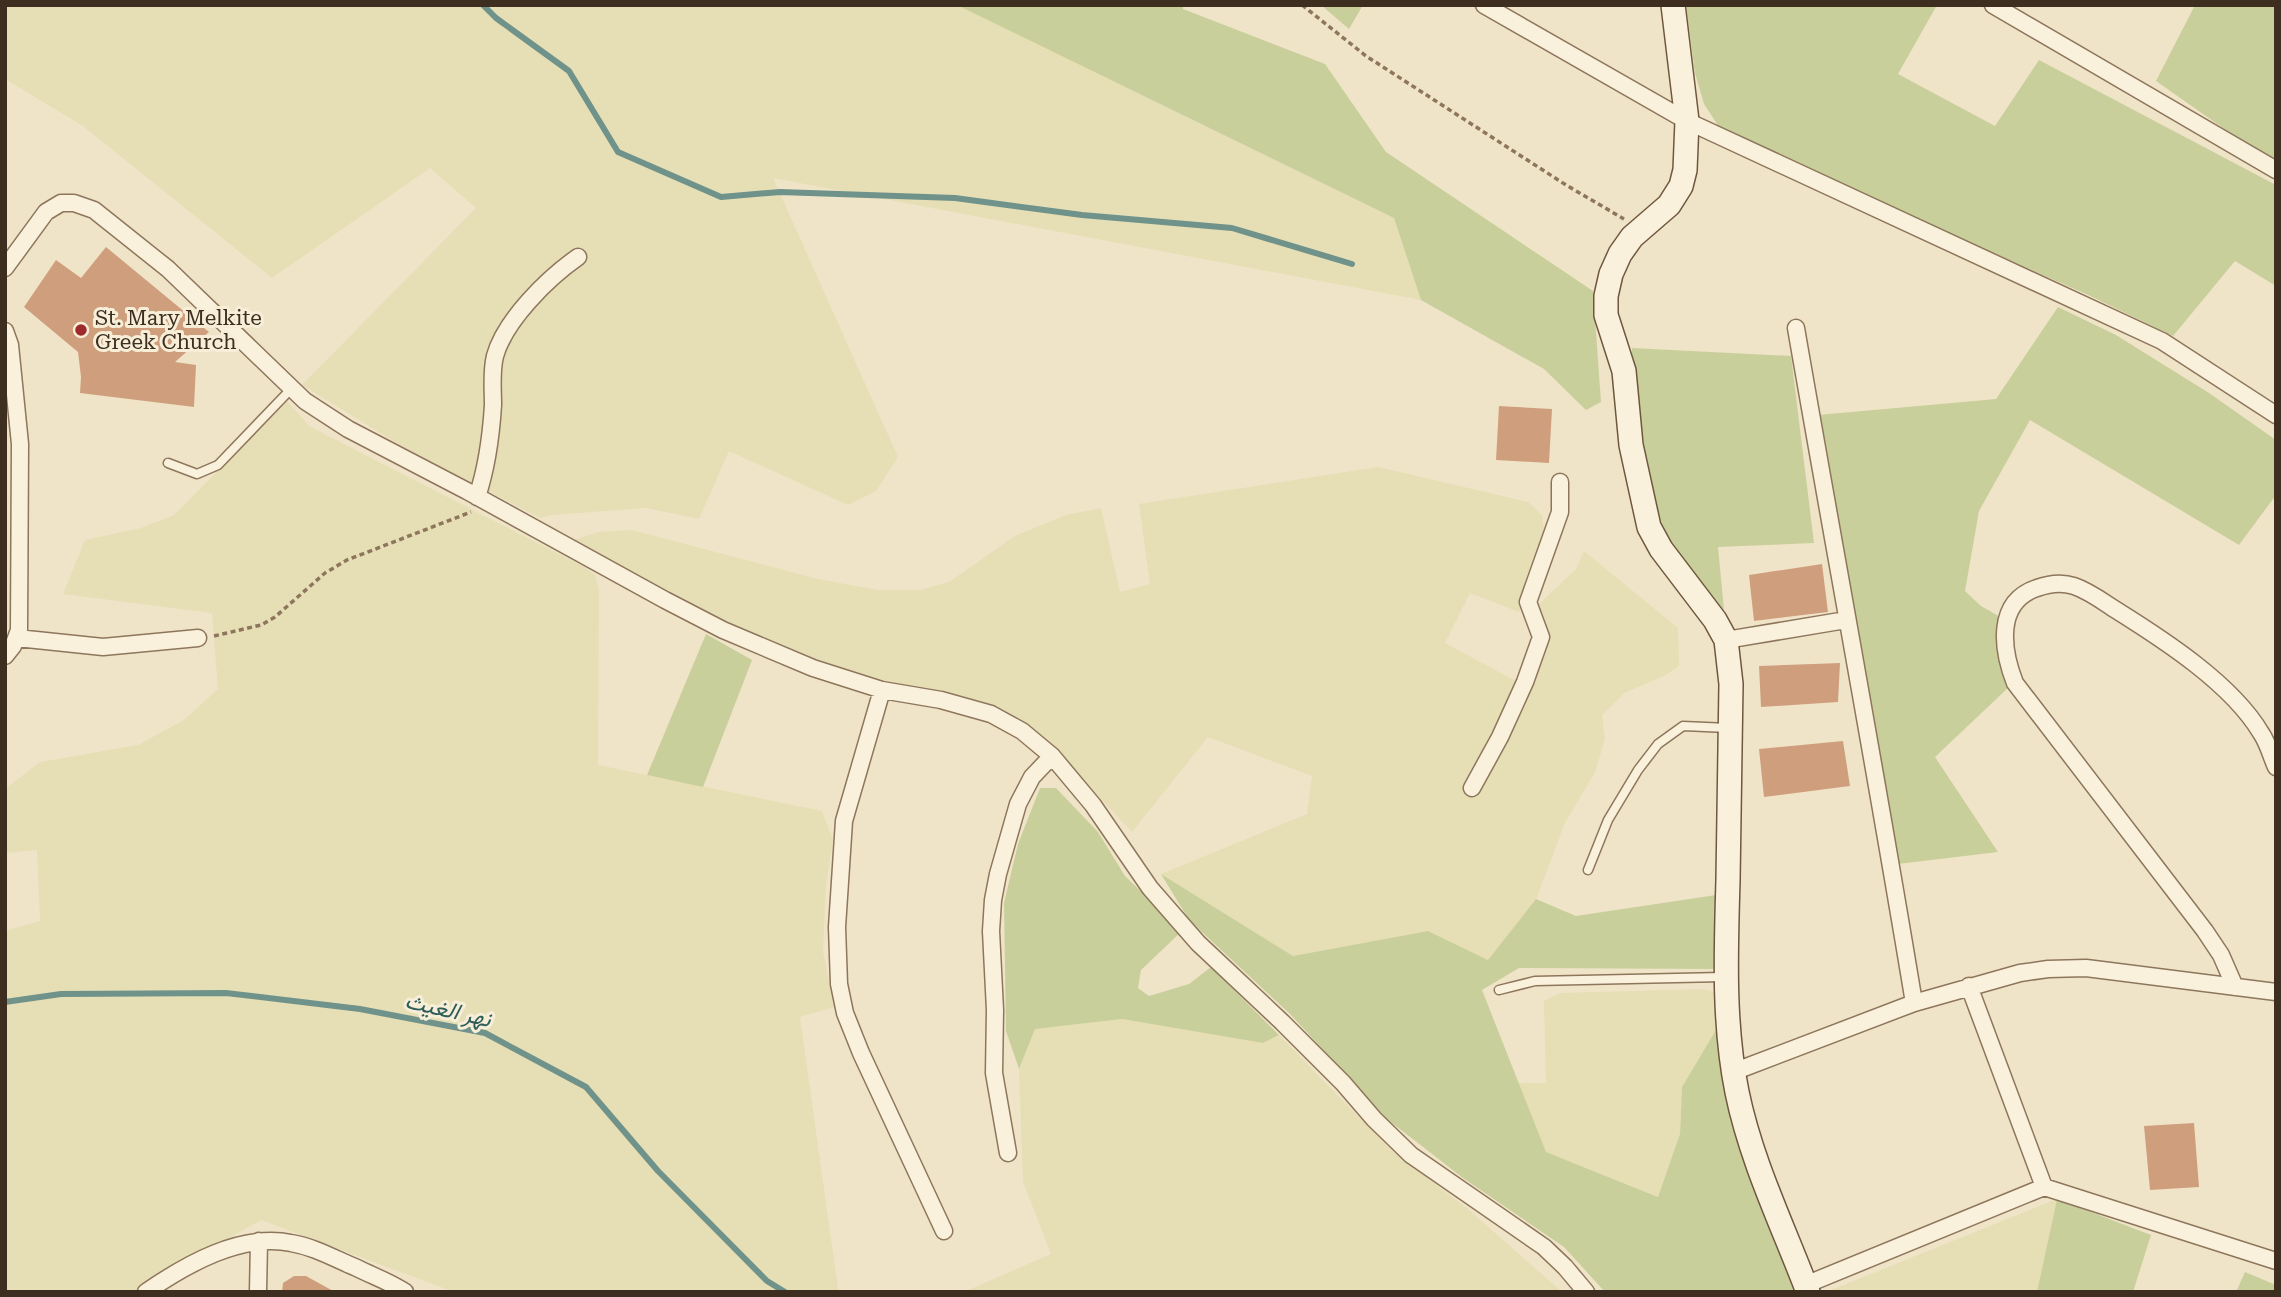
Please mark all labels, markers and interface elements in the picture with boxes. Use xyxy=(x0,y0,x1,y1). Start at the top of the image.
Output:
place label: St. Mary Melkite Greek Church xyxy=(95,306,262,354)
marker: St. Mary Melkite Greek Church xyxy=(73,322,89,338)
water label: نهر الغيث xyxy=(402,987,495,1034)

